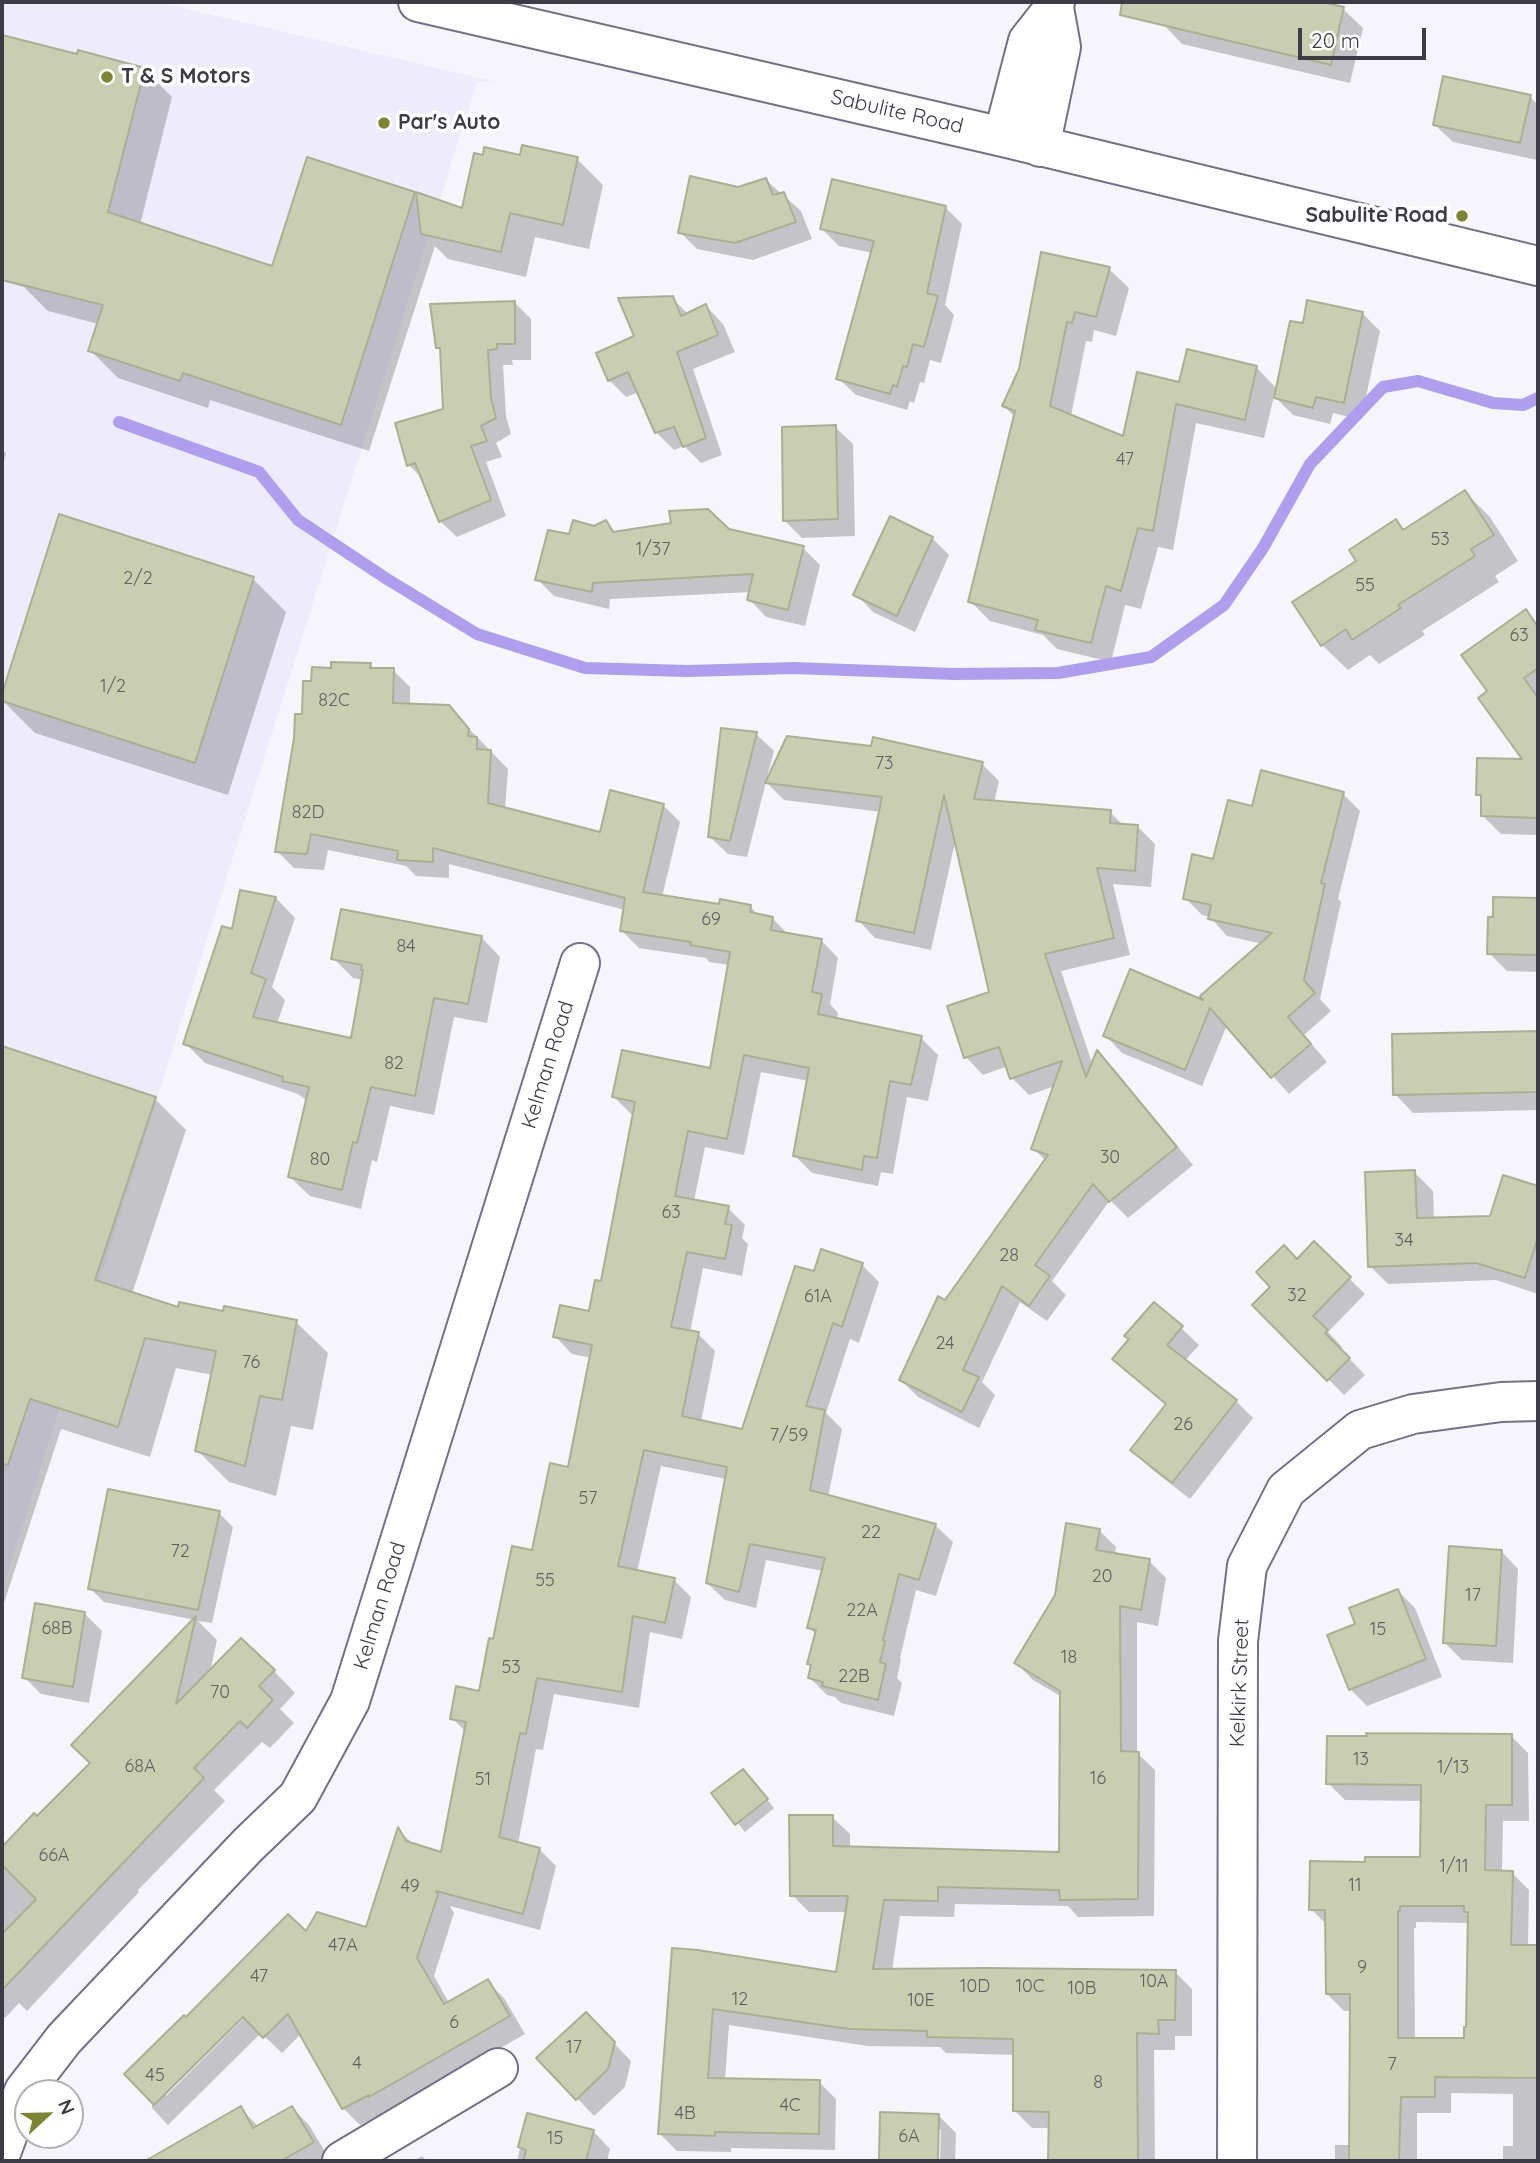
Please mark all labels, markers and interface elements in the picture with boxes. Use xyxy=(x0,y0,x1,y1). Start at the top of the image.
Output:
scale bar xyxy=(1302,14,1430,58)
text: 20 m xyxy=(1311,27,1360,53)
place label: T & S Motors xyxy=(121,64,250,90)
marker: T & S Motors xyxy=(99,69,115,85)
street label: Sabulite Road xyxy=(828,85,966,139)
place label: Par's Auto xyxy=(398,110,500,136)
marker: Par's Auto xyxy=(376,115,392,131)
place label: Sabulite Road xyxy=(1306,203,1448,229)
marker: Sabulite Road xyxy=(1454,208,1470,224)
house number: 47 xyxy=(1116,449,1134,471)
house number: 53 xyxy=(1430,529,1450,551)
house number: 1/37 xyxy=(636,539,670,561)
house number: 2/2 xyxy=(123,568,153,590)
house number: 55 xyxy=(1355,575,1375,597)
house number: 63 xyxy=(1509,625,1529,647)
house number: 1/2 xyxy=(100,676,126,698)
house number: 82C xyxy=(318,690,350,712)
house number: 73 xyxy=(875,753,893,775)
house number: 82D xyxy=(292,802,324,824)
house number: 69 xyxy=(701,909,721,931)
house number: 84 xyxy=(396,936,416,958)
street label: Kelman Road xyxy=(517,998,579,1132)
house number: 82 xyxy=(384,1053,404,1075)
house number: 30 xyxy=(1100,1147,1120,1169)
house number: 80 xyxy=(310,1149,330,1171)
house number: 63 xyxy=(661,1202,681,1224)
house number: 34 xyxy=(1395,1230,1413,1252)
house number: 28 xyxy=(999,1245,1019,1267)
house number: 32 xyxy=(1287,1285,1307,1307)
house number: 61A xyxy=(804,1286,832,1308)
house number: 24 xyxy=(935,1333,955,1355)
house number: 76 xyxy=(242,1352,260,1374)
house number: 26 xyxy=(1173,1414,1193,1436)
house number: 7/59 xyxy=(770,1425,808,1447)
house number: 57 xyxy=(578,1488,598,1510)
house number: 22 xyxy=(861,1522,881,1544)
street label: Kelman Road xyxy=(349,1539,411,1673)
house number: 72 xyxy=(170,1541,190,1563)
house number: 20 xyxy=(1092,1566,1112,1588)
house number: 55 xyxy=(535,1570,555,1592)
house number: 17 xyxy=(1465,1585,1481,1607)
house number: 22A xyxy=(846,1600,878,1622)
house number: 68B xyxy=(41,1618,73,1640)
street label: Kelkirk Street xyxy=(1225,1618,1255,1748)
house number: 15 xyxy=(1370,1619,1386,1641)
house number: 18 xyxy=(1061,1647,1077,1669)
house number: 53 xyxy=(501,1657,521,1679)
house number: 22B xyxy=(838,1666,870,1688)
house number: 70 xyxy=(210,1682,230,1704)
house number: 13 xyxy=(1353,1749,1369,1771)
house number: 68A xyxy=(124,1756,156,1778)
house number: 1/13 xyxy=(1437,1757,1469,1779)
house number: 16 xyxy=(1090,1768,1106,1790)
house number: 51 xyxy=(475,1769,491,1791)
house number: 66A xyxy=(38,1845,70,1867)
house number: 1/11 xyxy=(1439,1856,1469,1878)
house number: 11 xyxy=(1348,1875,1362,1897)
house number: 49 xyxy=(400,1876,420,1898)
house number: 47A xyxy=(328,1935,358,1957)
house number: 9 xyxy=(1357,1957,1367,1979)
house number: 47 xyxy=(250,1966,268,1988)
house number: 10A xyxy=(1140,1971,1168,1993)
house number: 10D xyxy=(960,1976,990,1998)
house number: 10C xyxy=(1015,1976,1045,1998)
house number: 10B xyxy=(1067,1978,1097,2000)
house number: 12 xyxy=(732,1989,748,2011)
house number: 10E xyxy=(907,1990,935,2012)
house number: 6 xyxy=(449,2012,459,2034)
house number: 17 xyxy=(566,2037,582,2059)
house number: 4 xyxy=(352,2053,362,2075)
house number: 7 xyxy=(1387,2054,1397,2076)
house number: 45 xyxy=(145,2065,165,2087)
house number: 8 xyxy=(1093,2072,1103,2094)
north arrow xyxy=(14,2079,84,2149)
house number: 4C xyxy=(779,2095,801,2117)
text: N xyxy=(53,2096,80,2118)
house number: 4B xyxy=(674,2103,696,2125)
house number: 6A xyxy=(898,2126,920,2148)
house number: 15 xyxy=(547,2128,563,2150)

